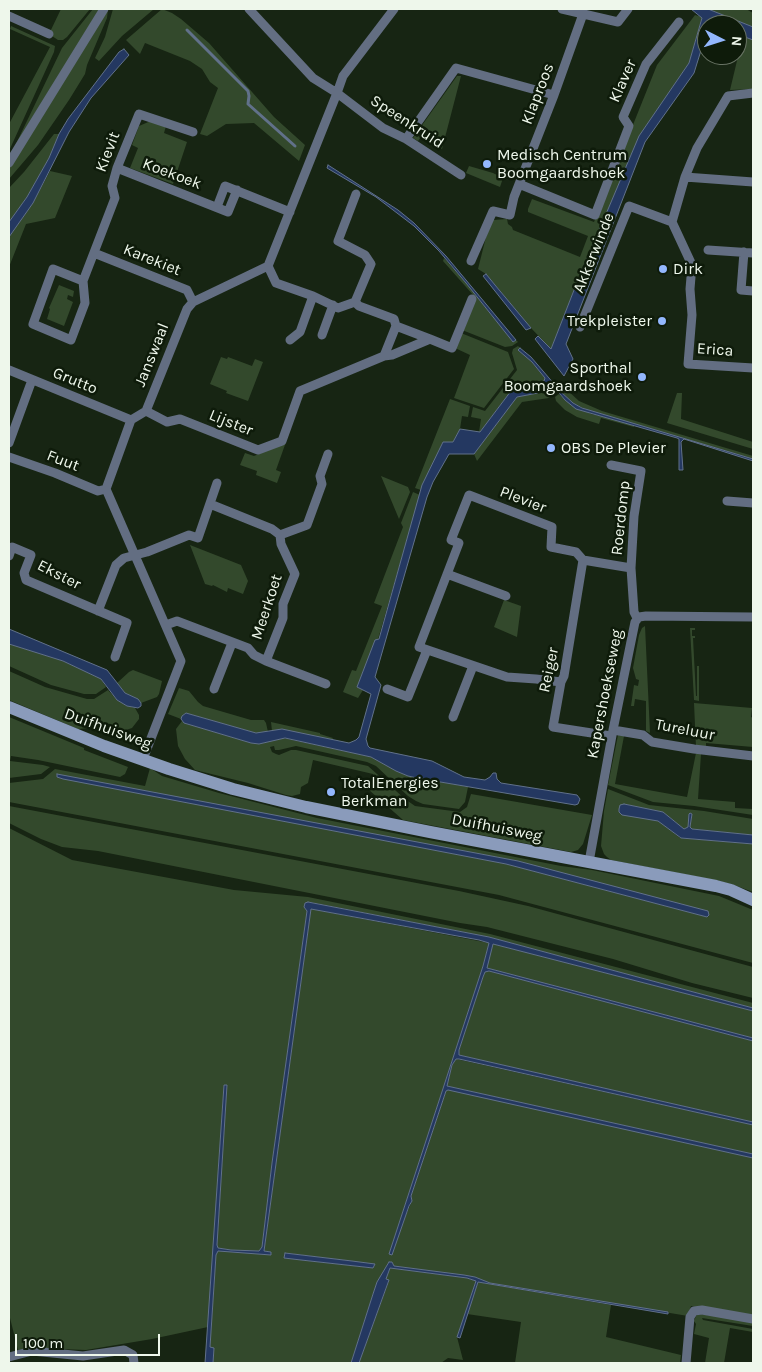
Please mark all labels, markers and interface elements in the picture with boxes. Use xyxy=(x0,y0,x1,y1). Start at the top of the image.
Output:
north arrow xyxy=(697,15,747,65)
text: N xyxy=(728,36,745,47)
street label: Klaver xyxy=(605,57,641,105)
street label: Klaproos xyxy=(518,61,558,127)
street label: Speenkruid xyxy=(367,91,447,153)
street label: Kievit xyxy=(92,129,124,175)
place label: Medisch Centrum Boomgaardshoek xyxy=(497,145,627,183)
street label: Koekoek xyxy=(140,154,204,194)
marker: Medisch Centrum Boomgaardshoek xyxy=(481,158,493,170)
street label: Akkerwinde xyxy=(569,210,619,296)
street label: Karekiet xyxy=(120,240,184,280)
place label: Dirk xyxy=(673,259,703,279)
marker: Dirk xyxy=(657,263,669,275)
place label: Trekpleister xyxy=(567,311,652,331)
marker: Trekpleister xyxy=(656,315,668,327)
street label: Janswaal xyxy=(131,320,173,390)
street label: Erica xyxy=(696,339,734,361)
place label: Sporthal Boomgaardshoek xyxy=(504,358,632,396)
street label: Grutto xyxy=(50,363,100,399)
marker: Sporthal Boomgaardshoek xyxy=(636,371,648,383)
street label: Lijster xyxy=(206,406,256,440)
place label: OBS De Plevier xyxy=(561,438,666,458)
marker: OBS De Plevier xyxy=(545,442,557,454)
street label: Fuut xyxy=(44,446,82,476)
street label: Roerdomp xyxy=(608,480,634,556)
street label: Plevier xyxy=(497,482,549,518)
street label: Ekster xyxy=(34,556,84,594)
street label: Meerkoet xyxy=(247,572,287,642)
street label: Kapershoekseweg xyxy=(583,628,627,760)
street label: Reiger xyxy=(535,646,563,694)
street label: Duifhuisweg xyxy=(62,704,154,754)
street label: Tureluur xyxy=(654,715,716,745)
place label: TotalEnergies Berkman xyxy=(341,773,439,811)
marker: TotalEnergies Berkman xyxy=(325,786,337,798)
street label: Duifhuisweg xyxy=(450,810,544,846)
scale bar xyxy=(18,1324,162,1356)
text: 100 m xyxy=(23,1334,63,1352)

